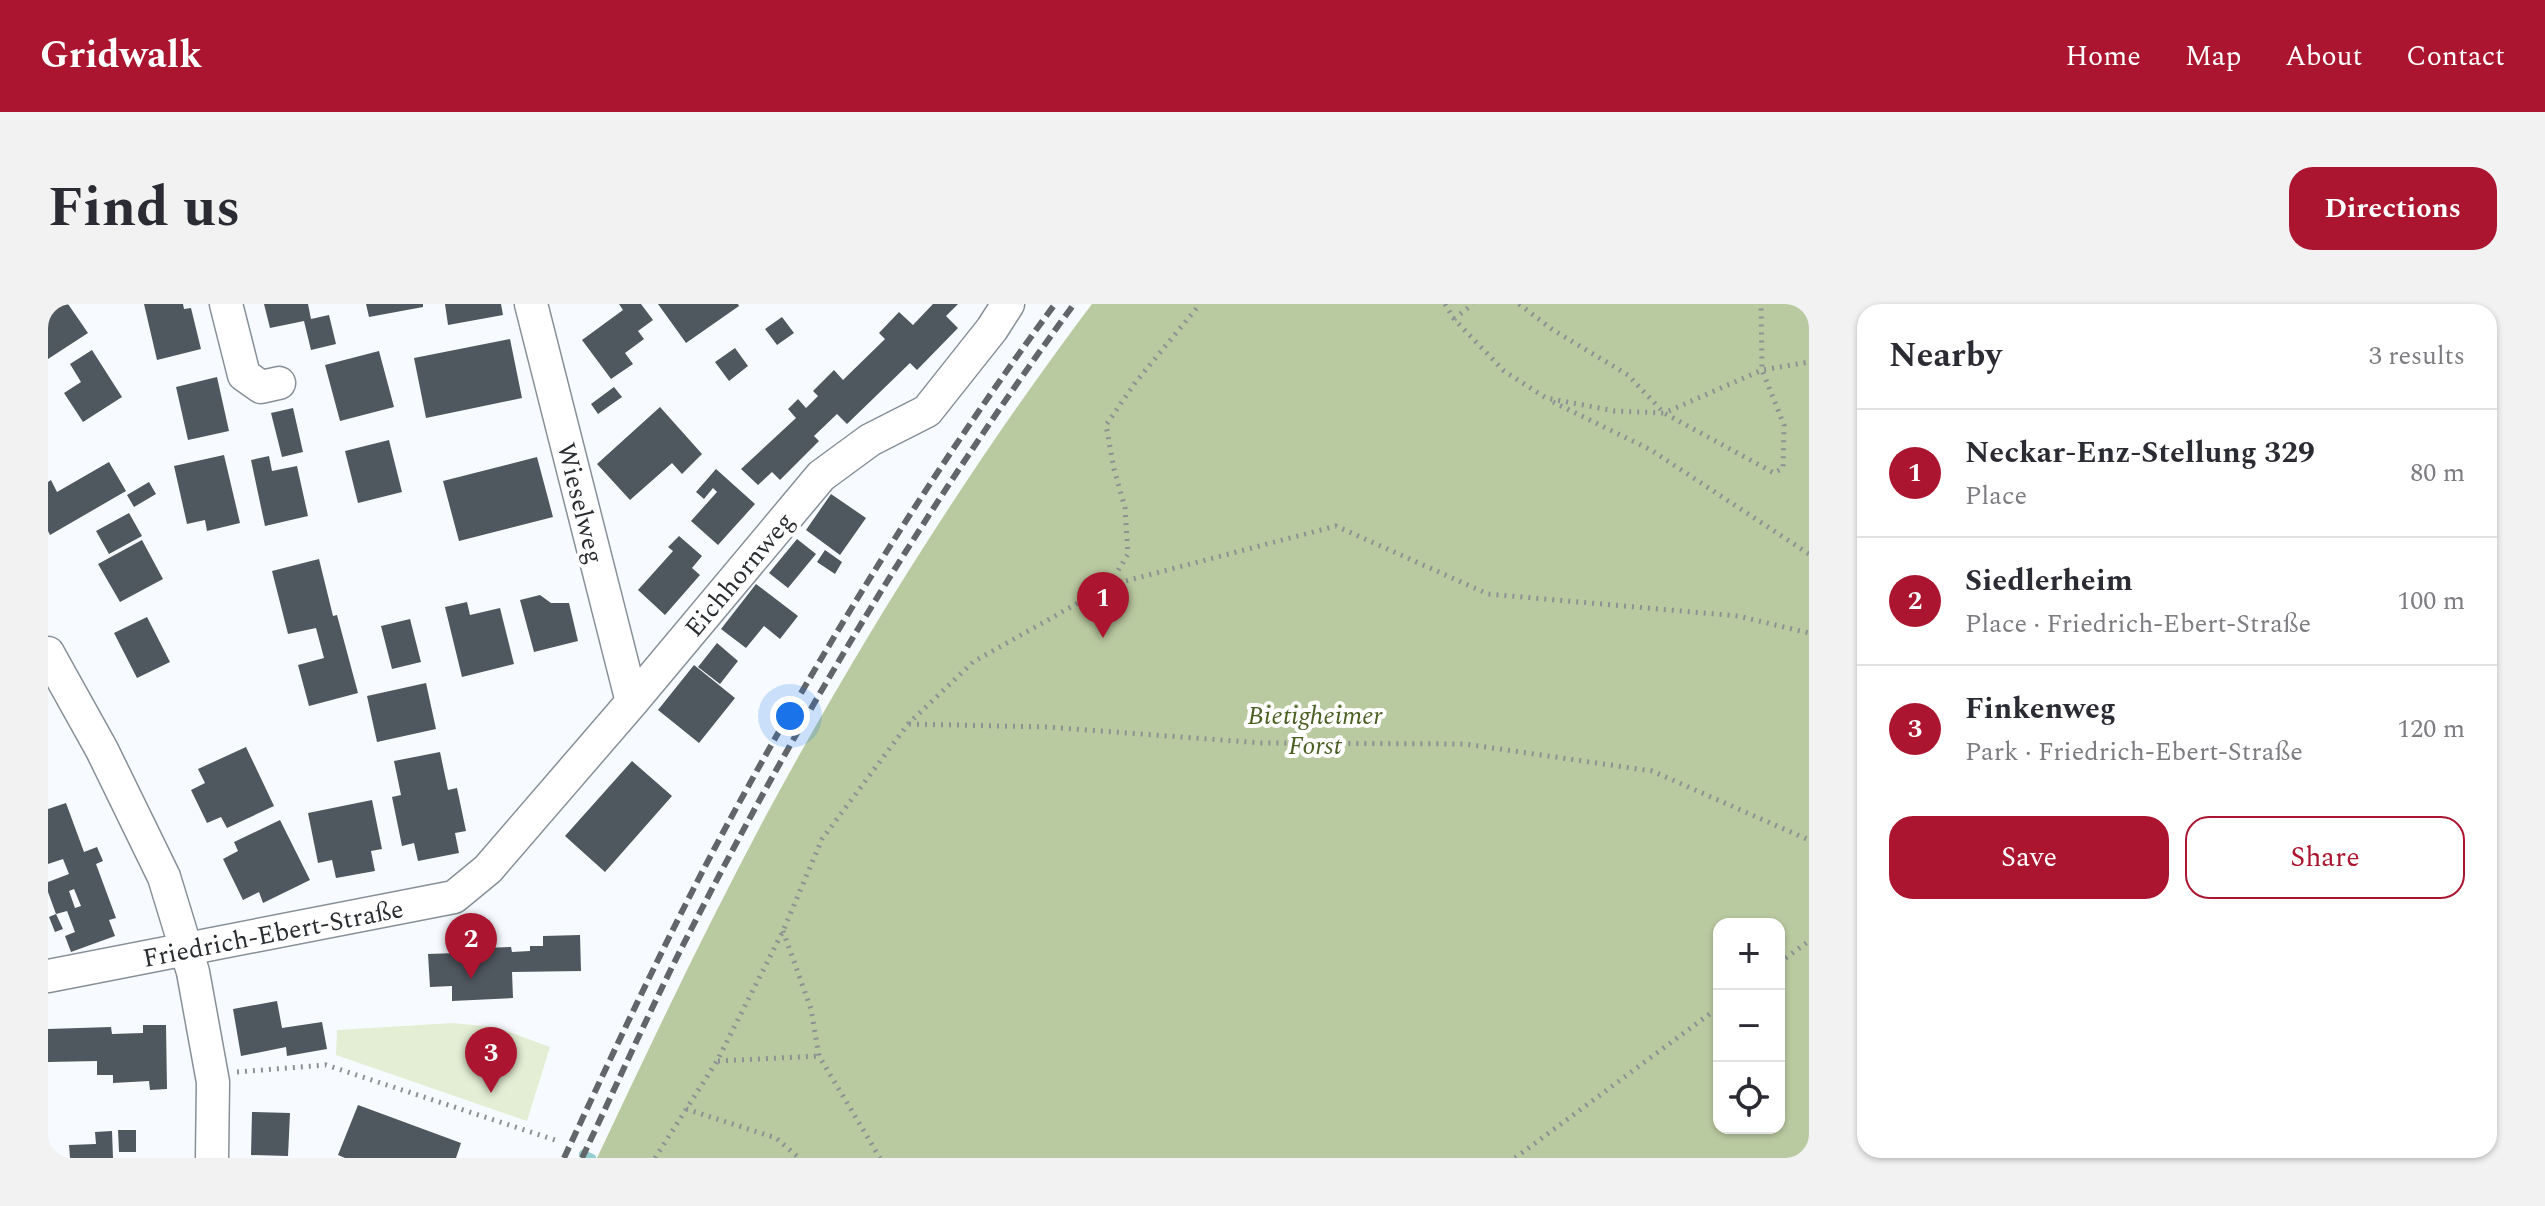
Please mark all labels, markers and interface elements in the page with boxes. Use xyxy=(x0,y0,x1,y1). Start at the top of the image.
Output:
text: Gridwalk xyxy=(40,27,202,85)
text: Home xyxy=(2065,35,2141,78)
text: Map xyxy=(2185,35,2241,78)
text: About xyxy=(2285,35,2362,78)
text: Contact xyxy=(2406,35,2505,78)
text: Find us xyxy=(48,166,241,251)
button: Directions xyxy=(2289,167,2497,250)
text: Nearby xyxy=(1889,330,2002,382)
text: 3 results xyxy=(2369,336,2465,376)
text: Neckar-Enz-Stellung 329 xyxy=(1965,430,2315,476)
street label: Wieselweg xyxy=(546,438,614,568)
text: 1 xyxy=(1908,453,1922,493)
text: 80 m xyxy=(2410,453,2465,493)
text: Place xyxy=(1965,476,2027,516)
street label: Eichhornweg xyxy=(675,503,804,646)
text: Siedlerheim xyxy=(1965,558,2133,604)
pin: 1 xyxy=(1077,572,1129,638)
text: 2 xyxy=(1908,581,1922,621)
text: 100 m xyxy=(2397,581,2465,621)
text: Place · Friedrich-Ebert-Straße xyxy=(1965,604,2311,644)
text: Finkenweg xyxy=(1965,686,2116,732)
your location xyxy=(770,696,810,736)
park label: Bietigheimer Forst xyxy=(1247,696,1384,766)
text: 3 xyxy=(1908,709,1922,749)
text: 120 m xyxy=(2397,709,2465,749)
text: Park · Friedrich-Ebert-Straße xyxy=(1965,732,2303,772)
button: Save xyxy=(1889,816,2169,899)
button: Share xyxy=(2185,816,2465,899)
street label: Friedrich-Ebert-Straße xyxy=(139,889,407,979)
pin: 2 xyxy=(445,913,497,979)
map controls xyxy=(1713,918,1785,1134)
button: + xyxy=(1713,918,1785,990)
button: − xyxy=(1713,990,1785,1062)
pin: 3 xyxy=(465,1027,517,1093)
button: locate xyxy=(1713,1062,1785,1134)

